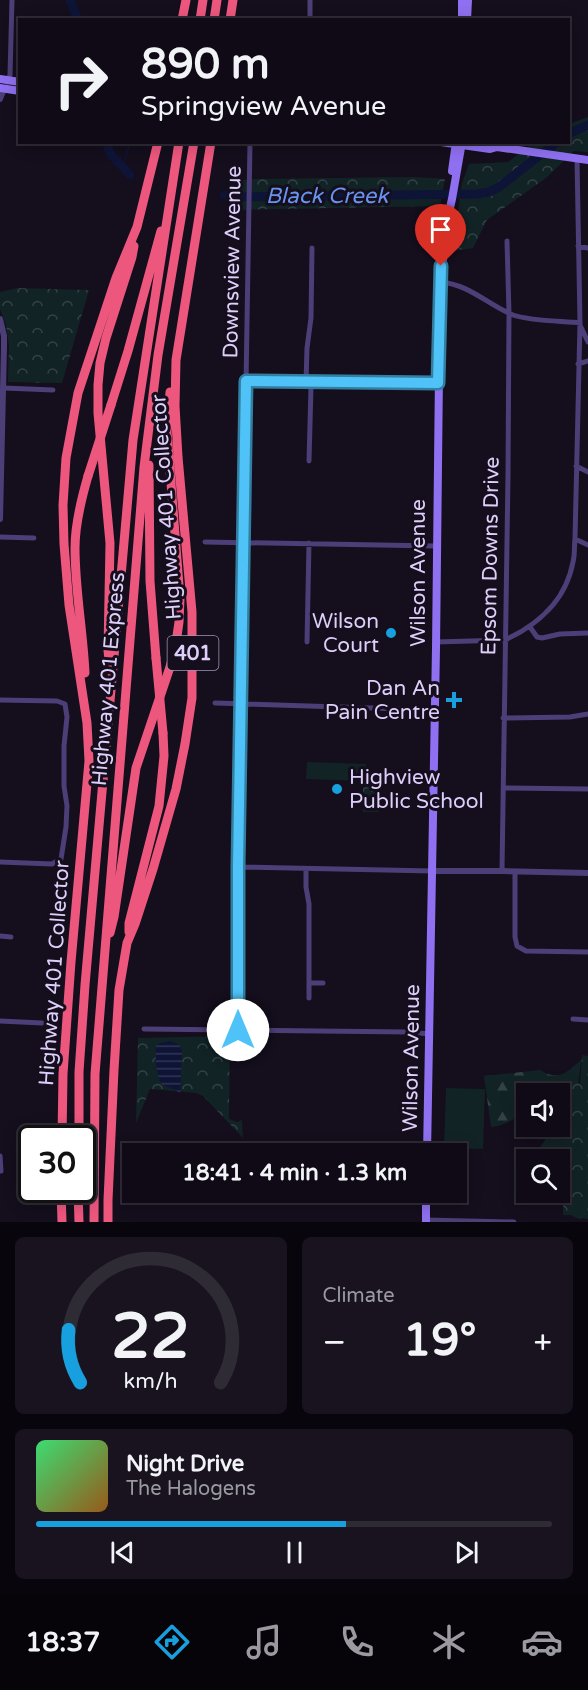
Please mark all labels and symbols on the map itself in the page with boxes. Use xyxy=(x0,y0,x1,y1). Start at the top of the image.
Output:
street label: Downsview Avenue xyxy=(218,165,247,359)
water label: Black Creek xyxy=(266,183,390,209)
pin xyxy=(415,204,466,266)
street label: Highway 401 Collector xyxy=(146,393,187,620)
street label: Epsom Downs Drive xyxy=(476,456,505,656)
street label: Wilson Avenue xyxy=(406,499,431,647)
street label: Highway 401 Express xyxy=(87,571,130,787)
place label: Wilson Court xyxy=(312,609,379,658)
marker: Wilson Court xyxy=(384,626,398,640)
road number: 401 xyxy=(168,636,218,670)
place label: Dan An Pain Centre xyxy=(325,676,440,725)
marker: Dan An Pain Centre xyxy=(445,691,463,709)
place label: Highview Public School xyxy=(349,765,484,814)
marker: Highview Public School xyxy=(330,782,344,796)
street label: Highway 401 Collector xyxy=(34,860,75,1087)
street label: Wilson Avenue xyxy=(398,984,425,1132)
position arrow xyxy=(206,998,270,1062)
speed limit sign: 30 xyxy=(18,1125,96,1203)

